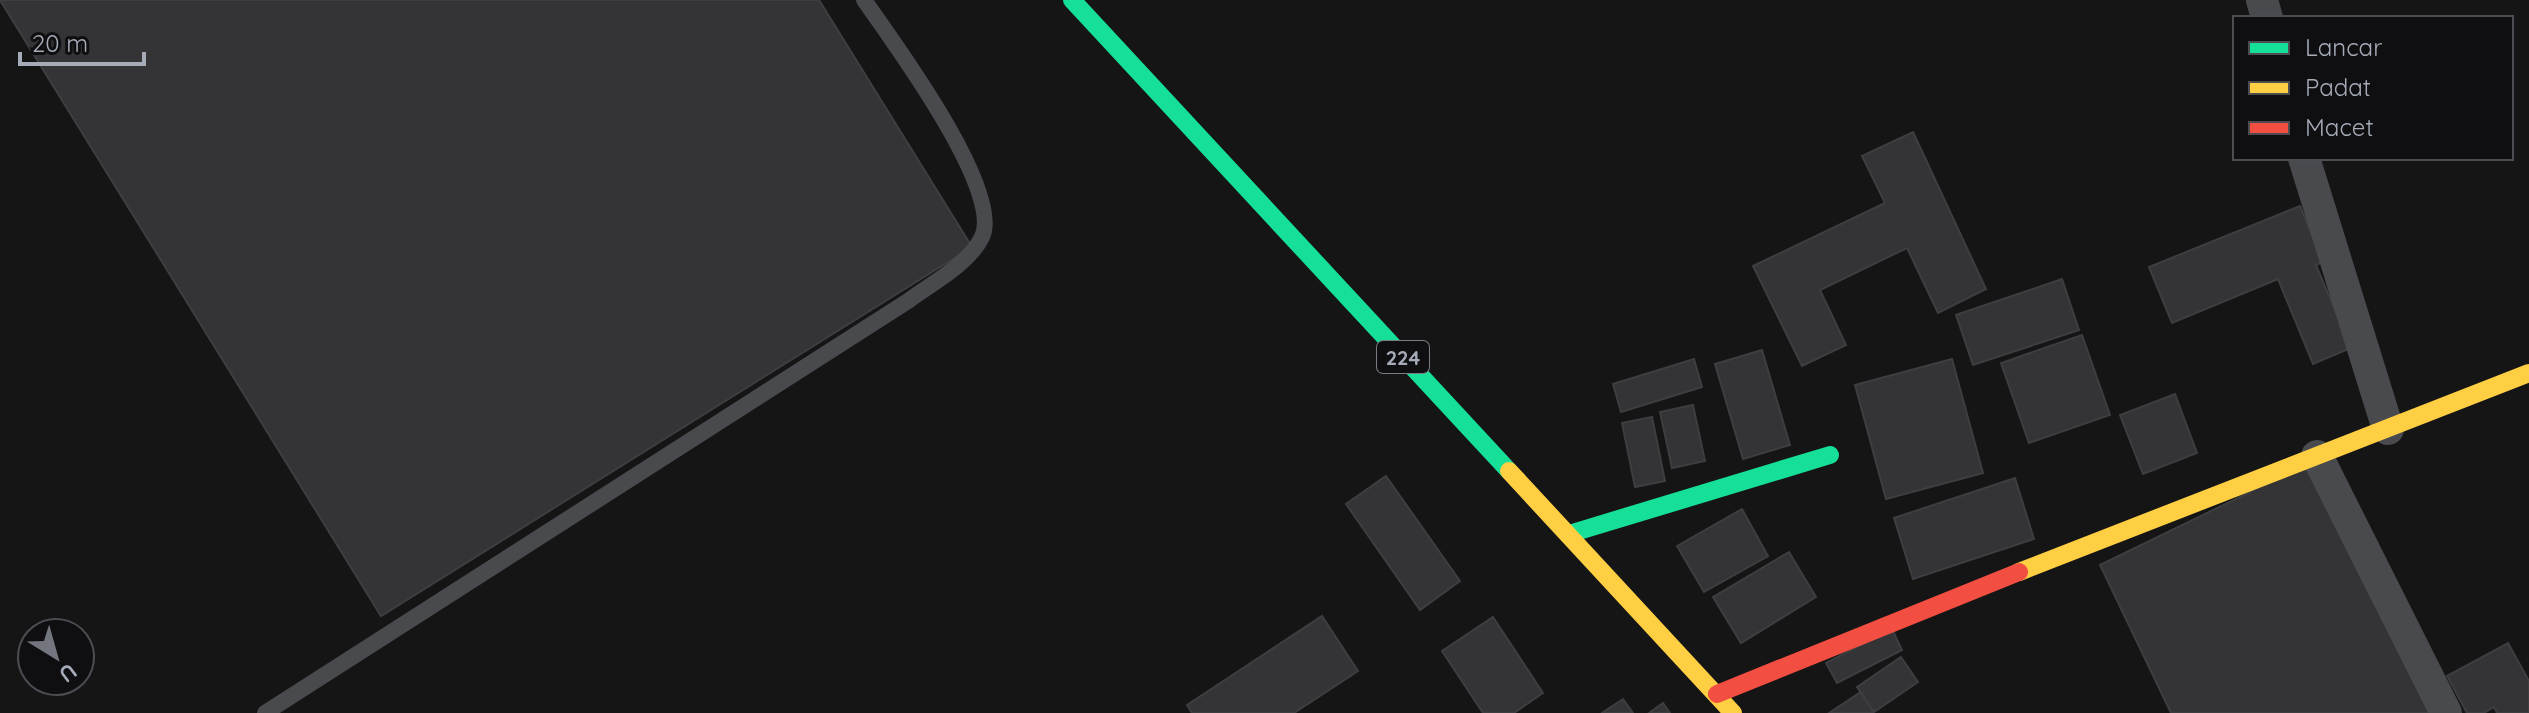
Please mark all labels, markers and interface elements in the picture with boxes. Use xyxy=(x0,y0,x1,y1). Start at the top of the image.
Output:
scale bar xyxy=(20,16,144,66)
legend xyxy=(2233,16,2513,160)
text: 20 m xyxy=(32,28,88,58)
text: Lancar xyxy=(2305,32,2382,62)
text: Padat xyxy=(2305,72,2371,102)
text: Macet xyxy=(2305,112,2374,142)
road number: 224 xyxy=(1377,341,1429,373)
north arrow xyxy=(16,617,96,697)
text: U xyxy=(53,657,83,689)

